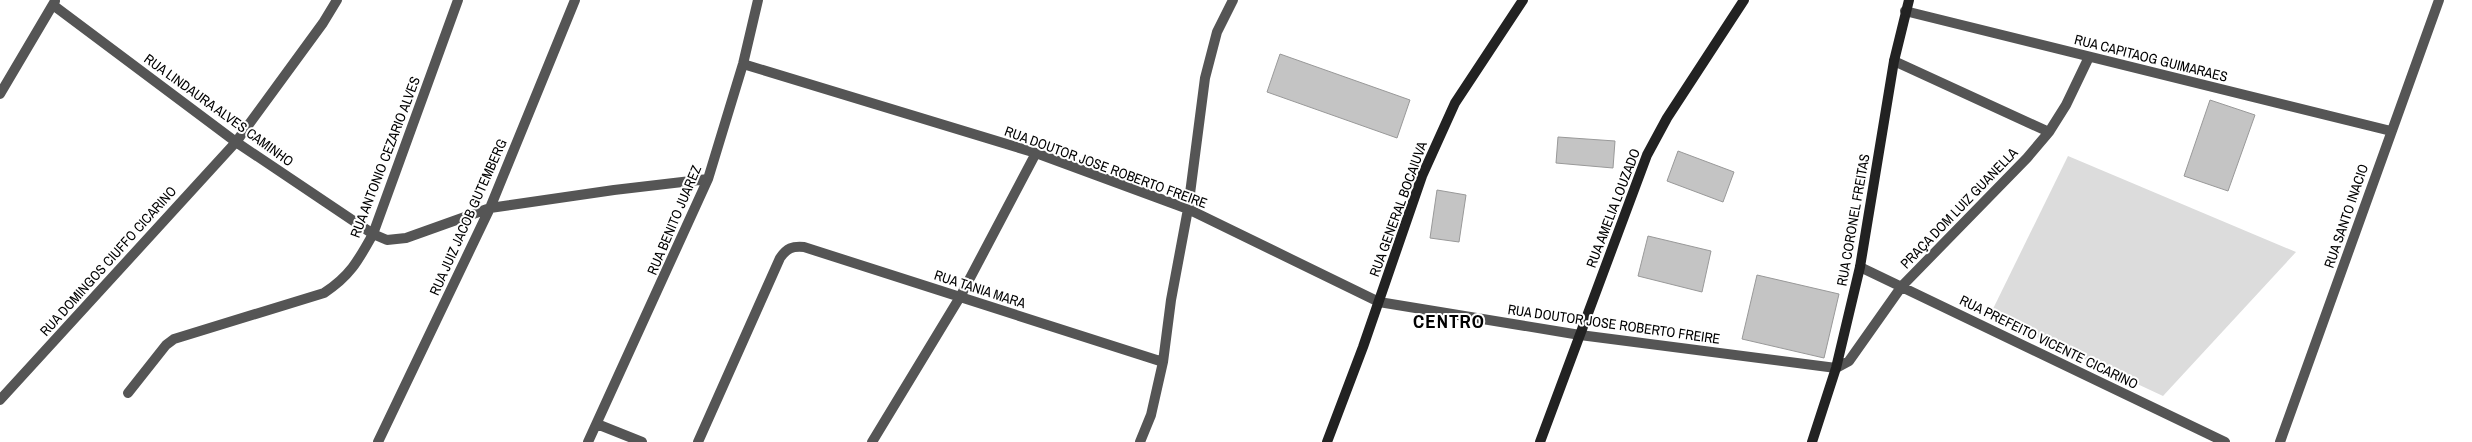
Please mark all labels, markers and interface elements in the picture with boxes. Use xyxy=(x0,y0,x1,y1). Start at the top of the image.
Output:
street label: RUA CAPITAOG GUIMARAES xyxy=(2072,30,2230,86)
street label: RUA LINDAURA ALVES CAMINHO xyxy=(141,50,297,170)
street label: RUA ANTONIO CEZARIO ALVES xyxy=(346,74,424,240)
street label: RUA DOUTOR JOSE ROBERTO FREIRE xyxy=(1002,122,1210,212)
street label: RUA JUIZ JACOB GUTEMBERG xyxy=(425,136,511,298)
street label: RUA GENERAL BOCAIUVA xyxy=(1365,138,1431,279)
street label: PRAÇA DOM LUIZ GUANELLA xyxy=(1896,143,2022,272)
street label: RUA AMELIA LOUZADO xyxy=(1582,146,1644,270)
street label: RUA CORONEL FREITAS xyxy=(1833,152,1874,288)
street label: RUA SANTO INACIO xyxy=(2320,162,2372,270)
street label: RUA BENITO JUAREZ xyxy=(643,163,705,277)
street label: RUA DOMINGOS CIUFFO CICARINO xyxy=(36,182,180,340)
street label: RUA TANIA MARA xyxy=(932,266,1028,312)
street label: RUA PREFEITO VICENTE CICARINO xyxy=(1957,291,2141,393)
street label: RUA DOUTOR JOSE ROBERTO FREIRE xyxy=(1507,300,1721,348)
district label: CENTRO xyxy=(1413,308,1485,334)

